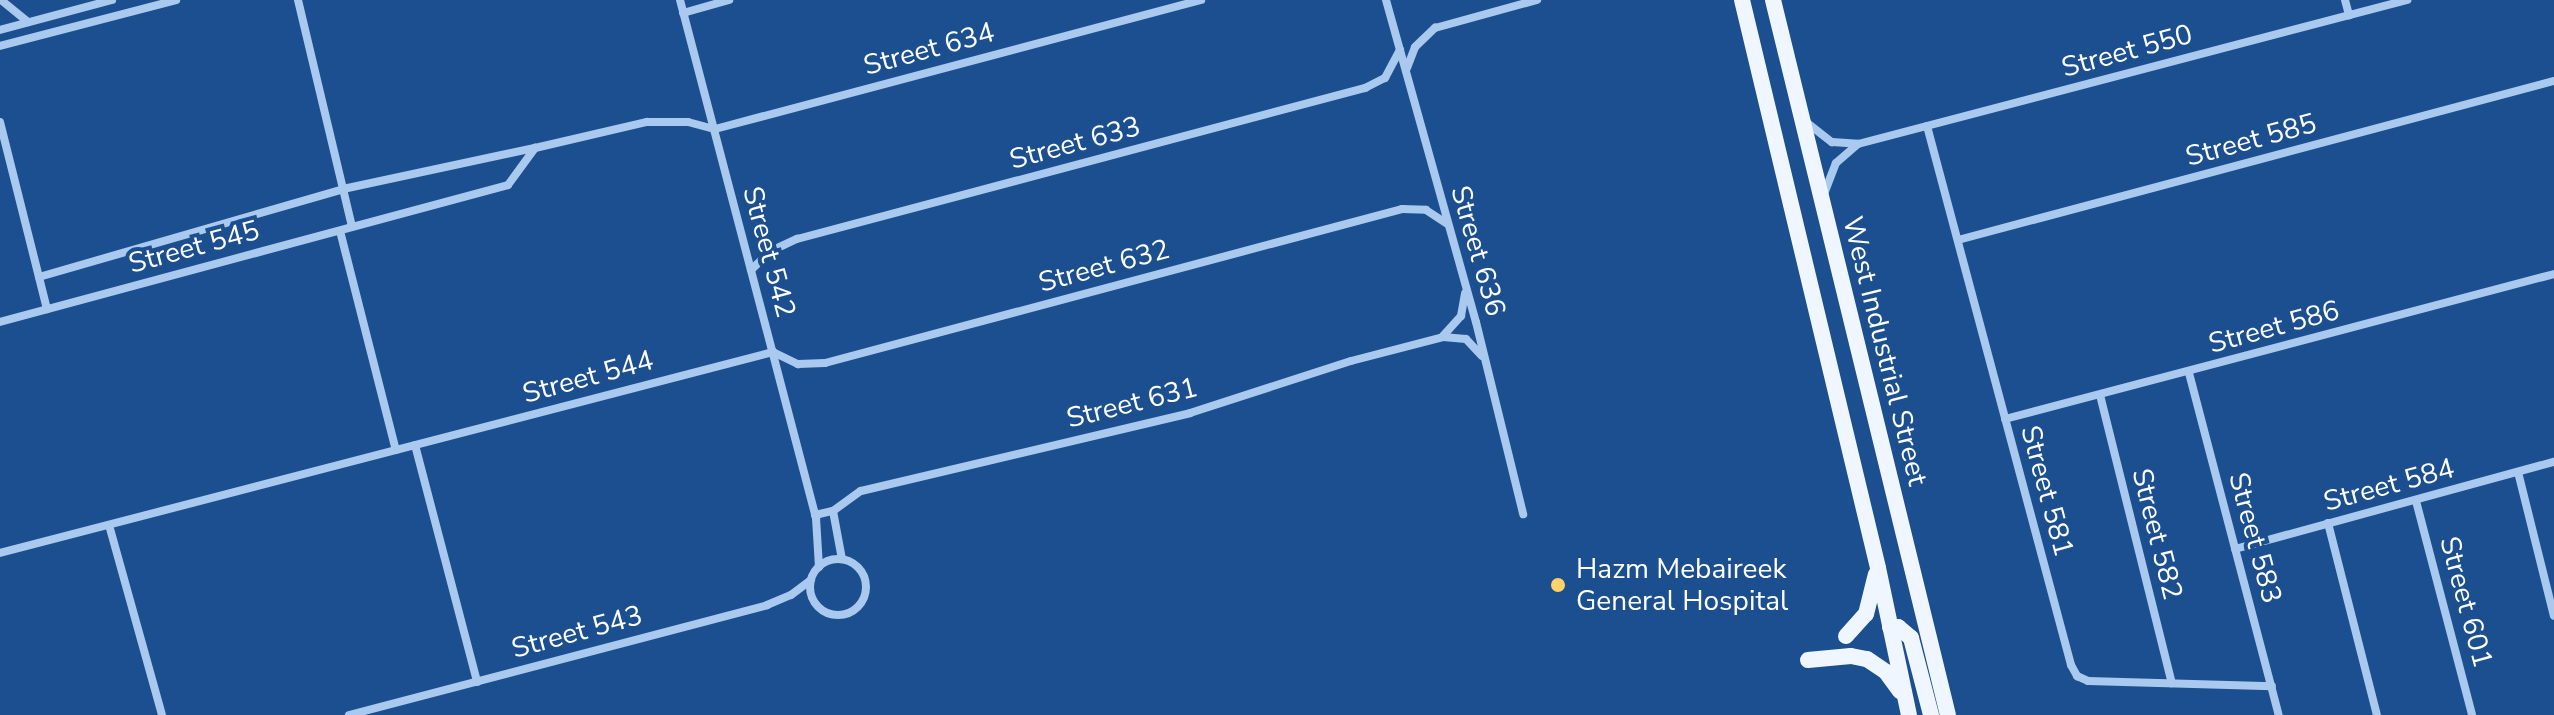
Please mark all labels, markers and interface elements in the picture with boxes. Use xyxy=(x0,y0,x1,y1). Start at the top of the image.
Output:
street label: Street 634 xyxy=(860,15,998,83)
street label: Street 550 xyxy=(2058,17,2196,85)
street label: Street 585 xyxy=(2182,106,2320,174)
street label: Street 633 xyxy=(1006,109,1144,177)
street label: Street 636 xyxy=(1443,182,1513,320)
street label: Street 542 xyxy=(735,183,803,321)
street label: Street 545 xyxy=(125,213,263,281)
street label: West Industrial Street xyxy=(1835,213,1935,489)
street label: Street 632 xyxy=(1035,232,1173,300)
street label: Street 586 xyxy=(2205,293,2343,361)
street label: Street 544 xyxy=(519,343,657,411)
street label: Street 631 xyxy=(1063,370,1201,436)
street label: Street 581 xyxy=(2013,422,2081,560)
street label: Street 584 xyxy=(2320,451,2458,519)
street label: Street 582 xyxy=(2124,465,2190,603)
street label: Street 583 xyxy=(2221,469,2289,607)
street label: Street 601 xyxy=(2432,533,2500,671)
place label: Hazm Mebaireek General Hospital xyxy=(1576,552,1788,618)
marker: Hazm Mebaireek General Hospital xyxy=(1547,574,1569,596)
street label: Street 543 xyxy=(508,598,646,666)

